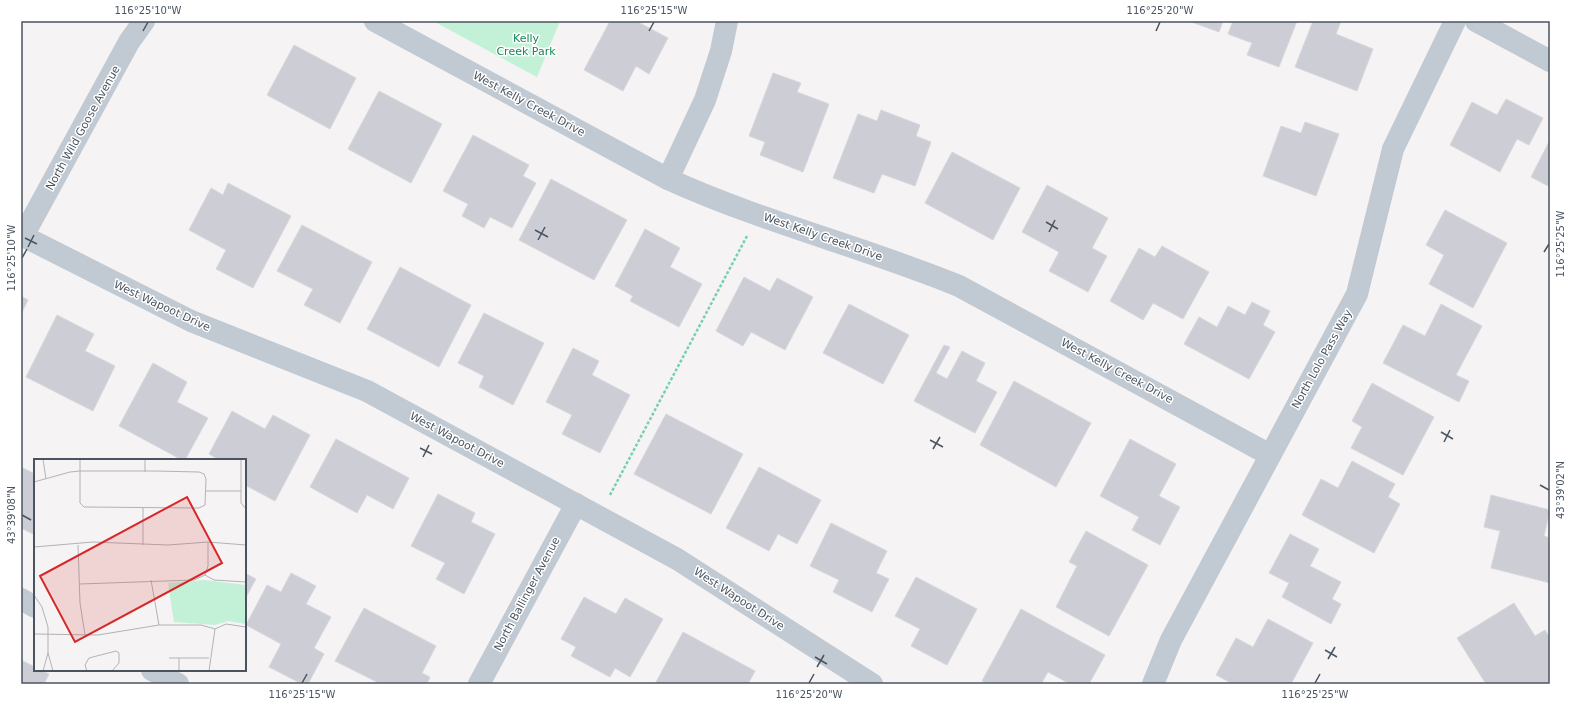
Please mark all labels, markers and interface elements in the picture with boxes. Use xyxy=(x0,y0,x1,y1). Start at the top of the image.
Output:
text: 116°25'10"W xyxy=(115,5,181,16)
text: 116°25'15"W xyxy=(621,5,687,16)
text: 116°25'20"W xyxy=(1127,5,1193,16)
park label: Kelly Creek Park xyxy=(496,32,556,58)
street label: North Wild Goose Avenue xyxy=(43,63,123,193)
street label: West Kelly Creek Drive xyxy=(471,69,587,139)
street label: West Kelly Creek Drive xyxy=(762,211,884,264)
text: 116°25'25"W xyxy=(1555,211,1566,277)
text: 116°25'10"W xyxy=(6,225,17,291)
street label: West Wapoot Drive xyxy=(112,278,213,334)
street label: North Lolo Pass Way xyxy=(1289,307,1355,411)
street label: West Kelly Creek Drive xyxy=(1059,336,1175,406)
street label: West Wapoot Drive xyxy=(408,410,507,470)
inset map xyxy=(34,459,246,671)
text: 43°39'02"N xyxy=(1555,461,1566,519)
text: 43°39'08"N xyxy=(6,486,17,544)
street label: North Ballinger Avenue xyxy=(491,535,563,653)
street label: West Wapoot Drive xyxy=(691,565,787,633)
text: 116°25'15"W xyxy=(269,689,335,700)
text: 116°25'20"W xyxy=(776,689,842,700)
text: 116°25'25"W xyxy=(1282,689,1348,700)

